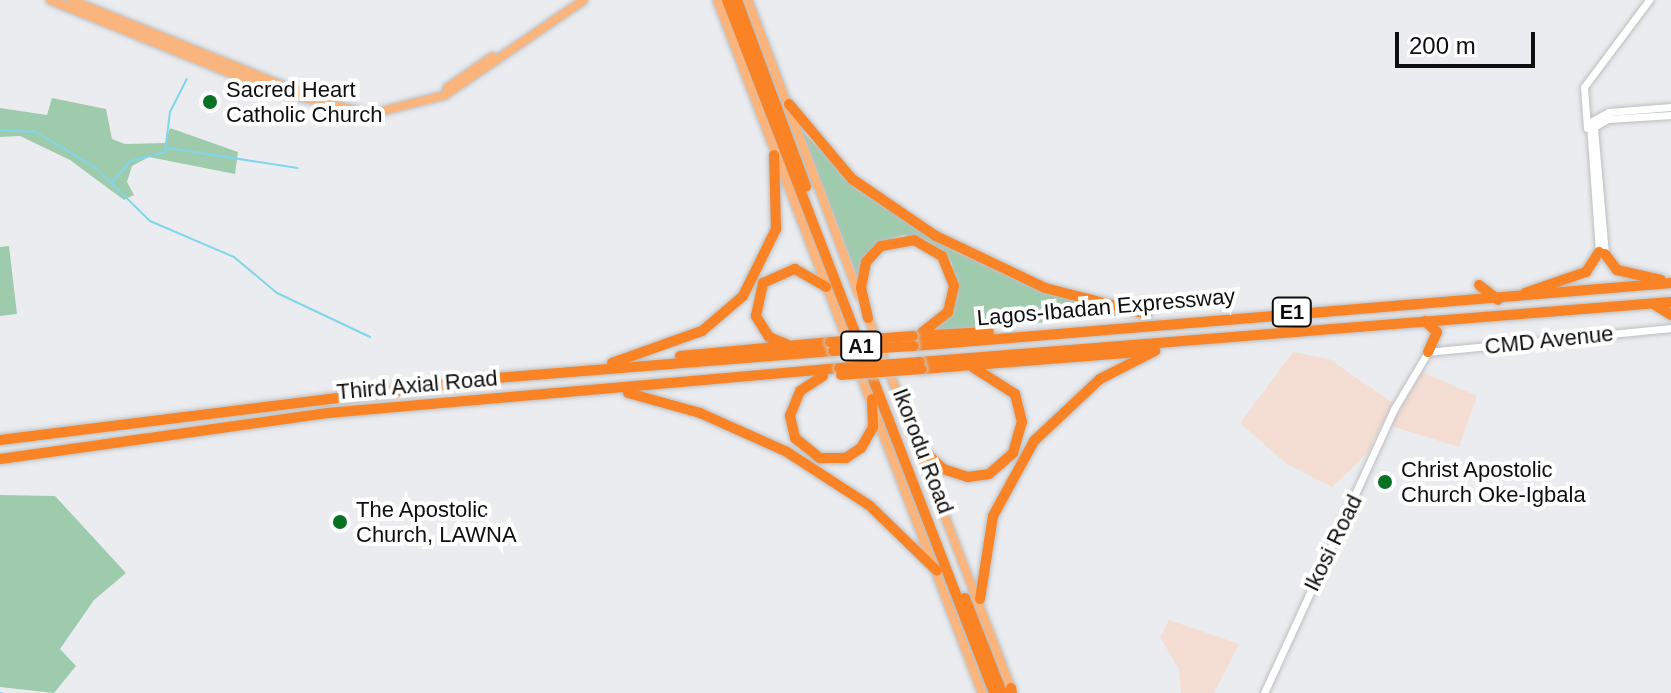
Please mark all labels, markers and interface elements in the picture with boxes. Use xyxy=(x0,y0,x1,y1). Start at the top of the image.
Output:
scale bar xyxy=(1399,16,1539,66)
text: 200 m xyxy=(1409,32,1476,59)
place label: Sacred Heart Catholic Church xyxy=(226,76,383,128)
marker: Sacred Heart Catholic Church xyxy=(201,93,219,111)
street label: Lagos-Ibadan Expressway xyxy=(976,283,1236,331)
road number: E1 xyxy=(1270,296,1314,328)
street label: CMD Avenue xyxy=(1483,320,1615,360)
road number: A1 xyxy=(839,330,883,362)
street label: Third Axial Road xyxy=(335,365,499,405)
street label: Ikorodu Road xyxy=(887,385,959,517)
place label: Christ Apostolic Church Oke-Igbala xyxy=(1401,456,1586,508)
marker: Christ Apostolic Church Oke-Igbala xyxy=(1376,473,1394,491)
street label: Ikosi Road xyxy=(1298,491,1368,595)
place label: The Apostolic Church, LAWNA xyxy=(356,496,517,548)
marker: The Apostolic Church, LAWNA xyxy=(331,513,349,531)

